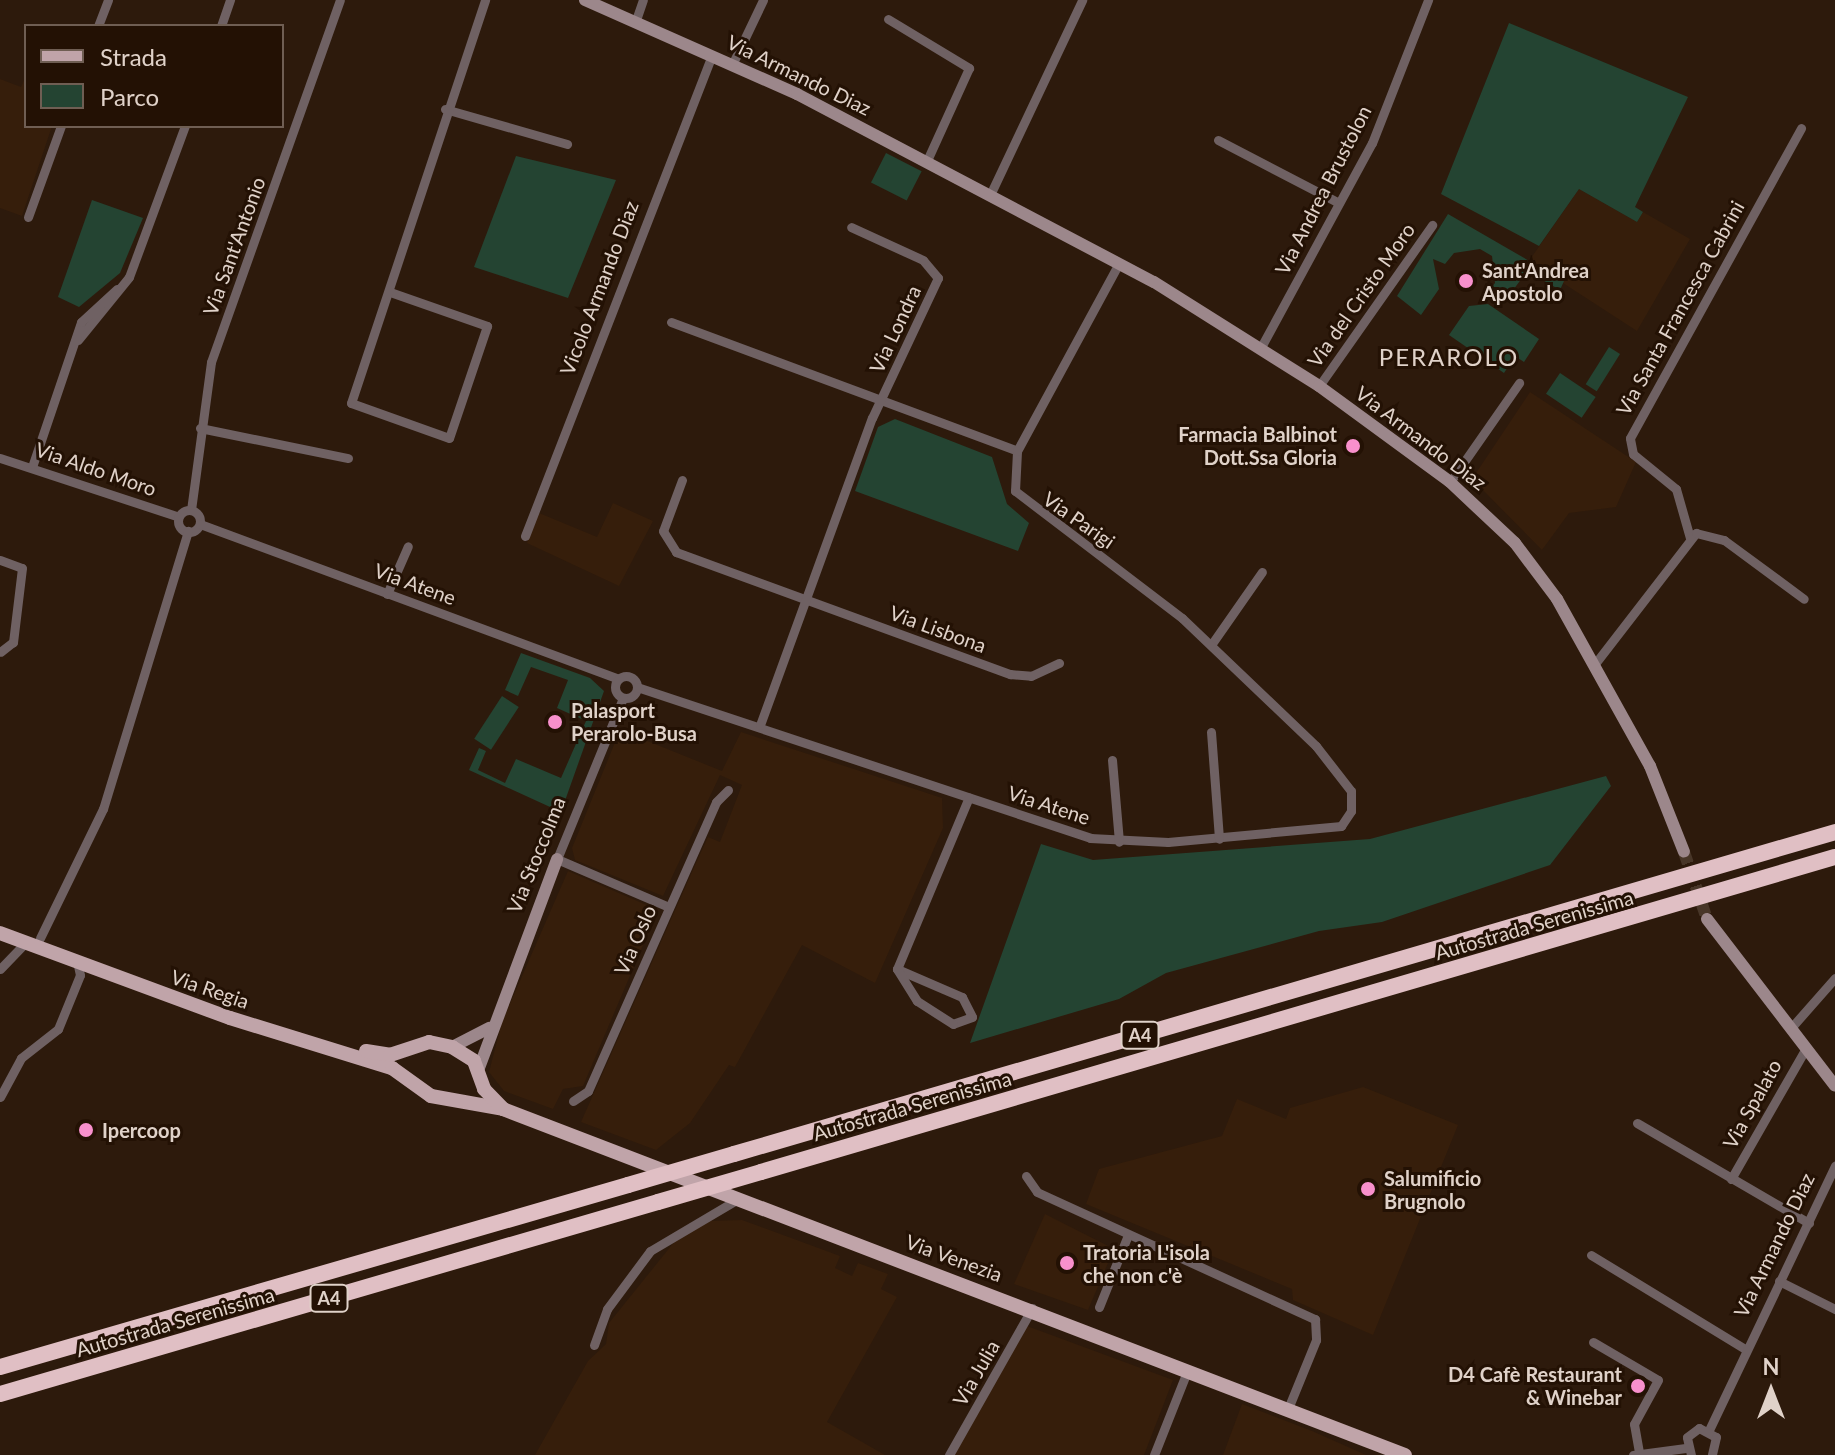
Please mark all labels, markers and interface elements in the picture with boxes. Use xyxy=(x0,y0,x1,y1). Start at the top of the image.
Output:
legend xyxy=(24,24,284,128)
street label: Via Armando Diaz xyxy=(723,30,875,120)
text: Strada xyxy=(100,42,167,71)
text: Parco xyxy=(100,82,159,111)
street label: Via Andrea Brustolon xyxy=(1270,101,1376,279)
street label: Via Sant'Antonio xyxy=(198,174,270,318)
street label: Via Santa Francesca Cabrini xyxy=(1611,196,1749,420)
street label: Vicolo Armando Diaz xyxy=(555,197,643,379)
street label: Via del Cristo Moro xyxy=(1302,218,1420,372)
place label: Sant'Andrea Apostolo xyxy=(1482,258,1589,305)
marker: Sant'Andrea Apostolo xyxy=(1457,272,1475,290)
street label: Via Londra xyxy=(864,281,926,377)
district label: PERAROLO xyxy=(1379,343,1519,371)
street label: Via Armando Diaz xyxy=(1351,381,1491,495)
place label: Farmacia Balbinot Dott.Ssa Gloria xyxy=(1178,422,1337,469)
street label: Via Aldo Moro xyxy=(32,437,160,501)
marker: Farmacia Balbinot Dott.Ssa Gloria xyxy=(1344,437,1362,455)
street label: Via Parigi xyxy=(1038,487,1120,553)
street label: Via Atene xyxy=(371,558,459,610)
street label: Via Lisbona xyxy=(887,600,989,658)
place label: Palasport Perarolo-Busa xyxy=(571,698,697,745)
marker: Palasport Perarolo-Busa xyxy=(546,713,564,731)
street label: Via Atene xyxy=(1005,780,1093,830)
street label: Via Stoccolma xyxy=(502,793,570,917)
street label: Autostrada Serenissima xyxy=(1432,885,1636,965)
street label: Via Oslo xyxy=(609,901,661,979)
street label: Via Regia xyxy=(168,964,252,1014)
road number: A4 xyxy=(1120,1021,1160,1049)
street label: Via Spalato xyxy=(1718,1055,1786,1153)
street label: Autostrada Serenissima xyxy=(810,1066,1014,1146)
place label: Ipercoop xyxy=(102,1118,181,1142)
marker: Ipercoop xyxy=(77,1121,95,1139)
place label: Salumificio Brugnolo xyxy=(1384,1166,1481,1213)
street label: Via Armando Diaz xyxy=(1729,1169,1819,1321)
marker: Salumificio Brugnolo xyxy=(1359,1180,1377,1198)
street label: Via Venezia xyxy=(902,1229,1006,1287)
place label: Tratoria L'isola che non c'è xyxy=(1083,1240,1210,1287)
marker: Tratoria L'isola che non c'è xyxy=(1058,1254,1076,1272)
street label: Autostrada Serenissima xyxy=(73,1282,277,1362)
road number: A4 xyxy=(309,1284,349,1312)
street label: Via Julia xyxy=(948,1336,1004,1410)
north arrow xyxy=(1731,1351,1811,1431)
text: N xyxy=(1763,1353,1779,1380)
place label: D4 Cafè Restaurant & Winebar xyxy=(1448,1362,1622,1409)
marker: D4 Cafè Restaurant & Winebar xyxy=(1629,1377,1647,1395)

